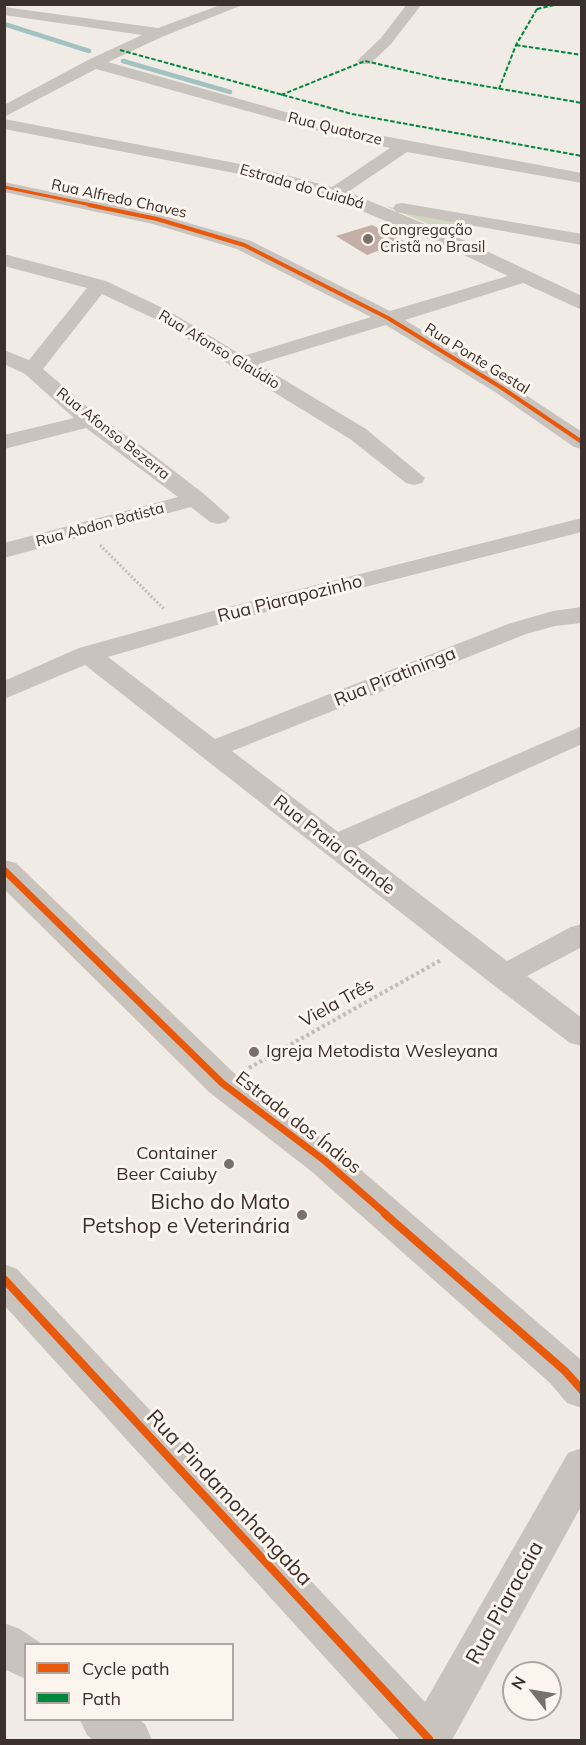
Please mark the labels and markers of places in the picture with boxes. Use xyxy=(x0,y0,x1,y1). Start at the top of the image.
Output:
place label: Congregação Cristã no Brasil xyxy=(380,221,485,256)
marker: Congregação Cristã no Brasil xyxy=(361,232,375,246)
place label: Igreja Metodista Wesleyana xyxy=(266,1041,498,1063)
marker: Igreja Metodista Wesleyana xyxy=(247,1045,261,1059)
place label: Container Beer Caiuby xyxy=(116,1143,217,1186)
marker: Container Beer Caiuby xyxy=(222,1157,236,1171)
place label: Bicho do Mato Petshop e Veterinária xyxy=(82,1190,290,1240)
marker: Bicho do Mato Petshop e Veterinária xyxy=(295,1208,309,1222)

